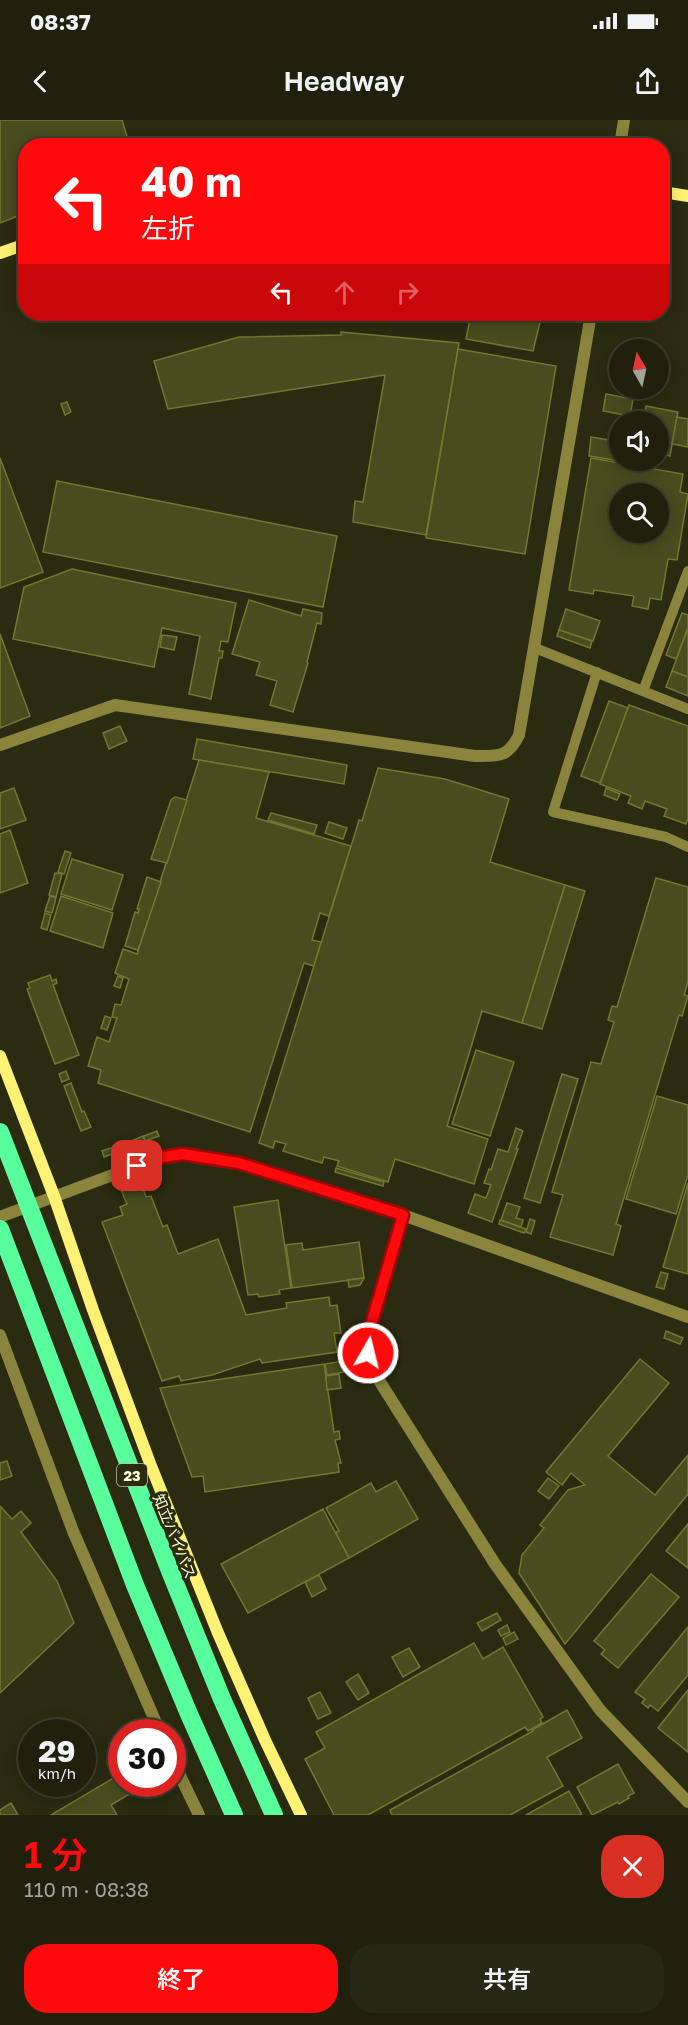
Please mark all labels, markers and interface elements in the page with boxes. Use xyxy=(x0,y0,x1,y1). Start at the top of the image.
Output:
text: 08:37 xyxy=(30,8,91,35)
icon: back xyxy=(24,65,57,98)
text: Headway xyxy=(283,65,405,97)
icon: share xyxy=(631,65,664,98)
text: 40 m xyxy=(141,156,242,206)
icon: left xyxy=(42,162,120,240)
text: 左折 xyxy=(141,212,195,244)
icon: left xyxy=(265,276,298,309)
icon: ahead xyxy=(328,276,361,309)
icon: right xyxy=(391,276,424,309)
north arrow xyxy=(609,339,669,399)
map controls xyxy=(609,339,669,543)
button: sound xyxy=(609,411,669,471)
button: search xyxy=(609,483,669,543)
pin xyxy=(111,1140,162,1191)
icon: arrive xyxy=(120,1149,153,1182)
position arrow xyxy=(336,1321,400,1385)
road number: 23 xyxy=(117,1464,147,1486)
street label: 知立バイパス xyxy=(150,1491,200,1581)
speed limit sign: 30 xyxy=(108,1719,186,1797)
text: 29 xyxy=(38,1733,76,1769)
text: km/h xyxy=(38,1764,76,1782)
text: 1 分 xyxy=(24,1833,87,1876)
button: close xyxy=(601,1835,664,1898)
text: 110 m · 08:38 xyxy=(24,1877,149,1901)
button: 終了 xyxy=(24,1944,338,2013)
button: 共有 xyxy=(350,1944,664,2013)

